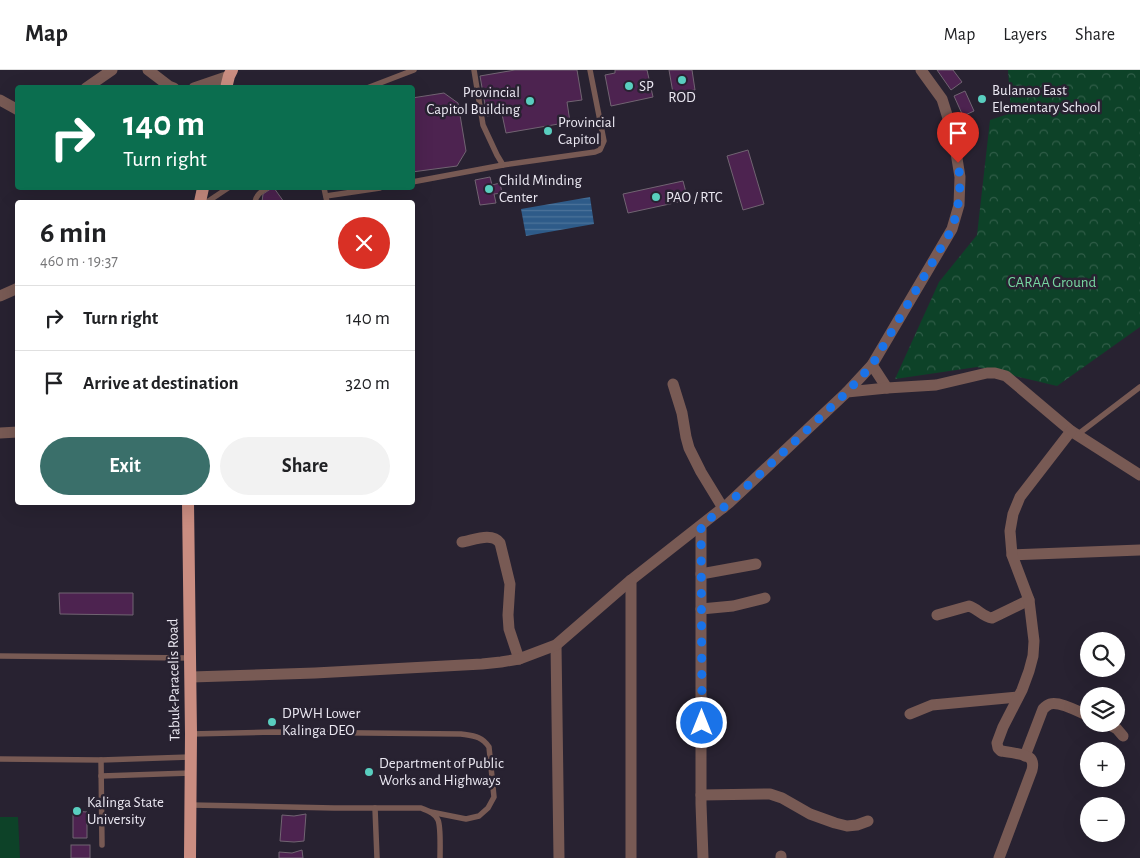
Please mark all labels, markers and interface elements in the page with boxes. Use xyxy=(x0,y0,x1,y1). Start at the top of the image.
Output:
text: Map xyxy=(25,22,68,46)
text: Map xyxy=(944,26,975,44)
text: Layers xyxy=(1003,26,1047,44)
text: Share xyxy=(1075,26,1115,44)
marker: ROD xyxy=(676,74,688,86)
place label: SP xyxy=(639,79,654,94)
marker: SP xyxy=(623,80,635,92)
place label: Bulanao East Elementary School xyxy=(992,83,1101,115)
place label: Provincial Capitol Building xyxy=(426,85,521,117)
place label: ROD xyxy=(668,90,696,105)
marker: Bulanao East Elementary School xyxy=(976,93,988,105)
marker: Provincial Capitol Building xyxy=(524,95,536,107)
icon: right xyxy=(40,105,105,170)
text: 140 m xyxy=(123,107,205,142)
pin xyxy=(937,112,979,163)
place label: Provincial Capitol xyxy=(558,115,615,147)
icon: arrive xyxy=(944,119,972,147)
marker: Provincial Capitol xyxy=(542,125,554,137)
text: Turn right xyxy=(123,148,207,170)
place label: Child Minding Center xyxy=(499,173,583,205)
marker: Child Minding Center xyxy=(483,183,495,195)
place label: PAO / RTC xyxy=(666,190,723,205)
marker: PAO / RTC xyxy=(650,191,662,203)
button: close xyxy=(338,217,390,269)
text: 6 min xyxy=(40,218,107,248)
text: 460 m · 19:37 xyxy=(40,253,118,269)
park label: CARAA Ground xyxy=(1008,275,1096,290)
icon: right xyxy=(40,304,68,332)
text: Turn right xyxy=(83,309,158,328)
text: 140 m xyxy=(346,309,390,328)
icon: arrive xyxy=(40,369,68,397)
text: Arrive at destination xyxy=(83,374,239,393)
text: 320 m xyxy=(345,374,390,393)
button: Exit xyxy=(40,437,210,495)
button: Share xyxy=(220,437,390,495)
street label: Tabuk-Paracelis Road xyxy=(165,618,183,742)
map controls xyxy=(1080,632,1125,842)
button: search xyxy=(1080,632,1125,677)
button: layers xyxy=(1080,687,1125,732)
position arrow xyxy=(675,696,727,748)
place label: DPWH Lower Kalinga DEO xyxy=(282,706,360,738)
marker: DPWH Lower Kalinga DEO xyxy=(266,716,278,728)
button: + xyxy=(1080,742,1125,787)
place label: Department of Public Works and Highways xyxy=(379,756,504,788)
marker: Department of Public Works and Highways xyxy=(363,766,375,778)
place label: Kalinga State University xyxy=(87,795,164,827)
button: − xyxy=(1080,797,1125,842)
marker: Kalinga State University xyxy=(71,805,83,817)

